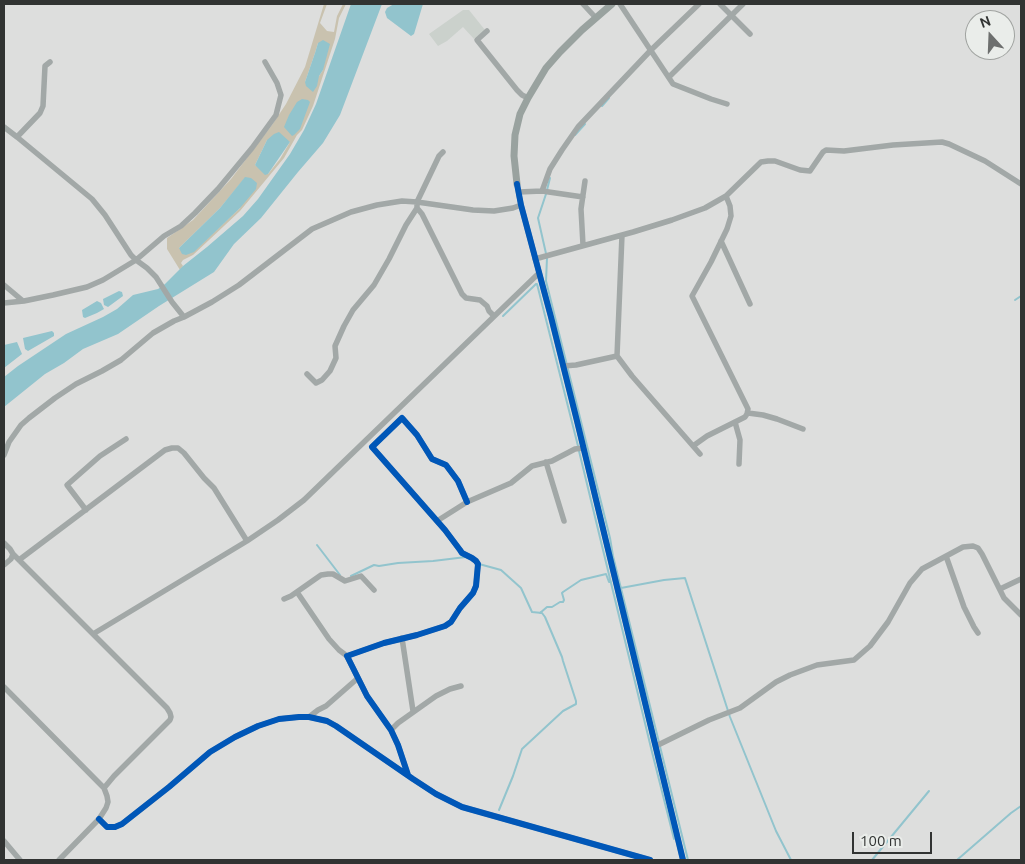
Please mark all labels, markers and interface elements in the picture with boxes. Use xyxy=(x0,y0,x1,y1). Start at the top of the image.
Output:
north arrow xyxy=(965,10,1015,60)
text: N xyxy=(978,13,993,31)
scale bar xyxy=(855,822,935,854)
text: 100 m xyxy=(860,832,902,849)

